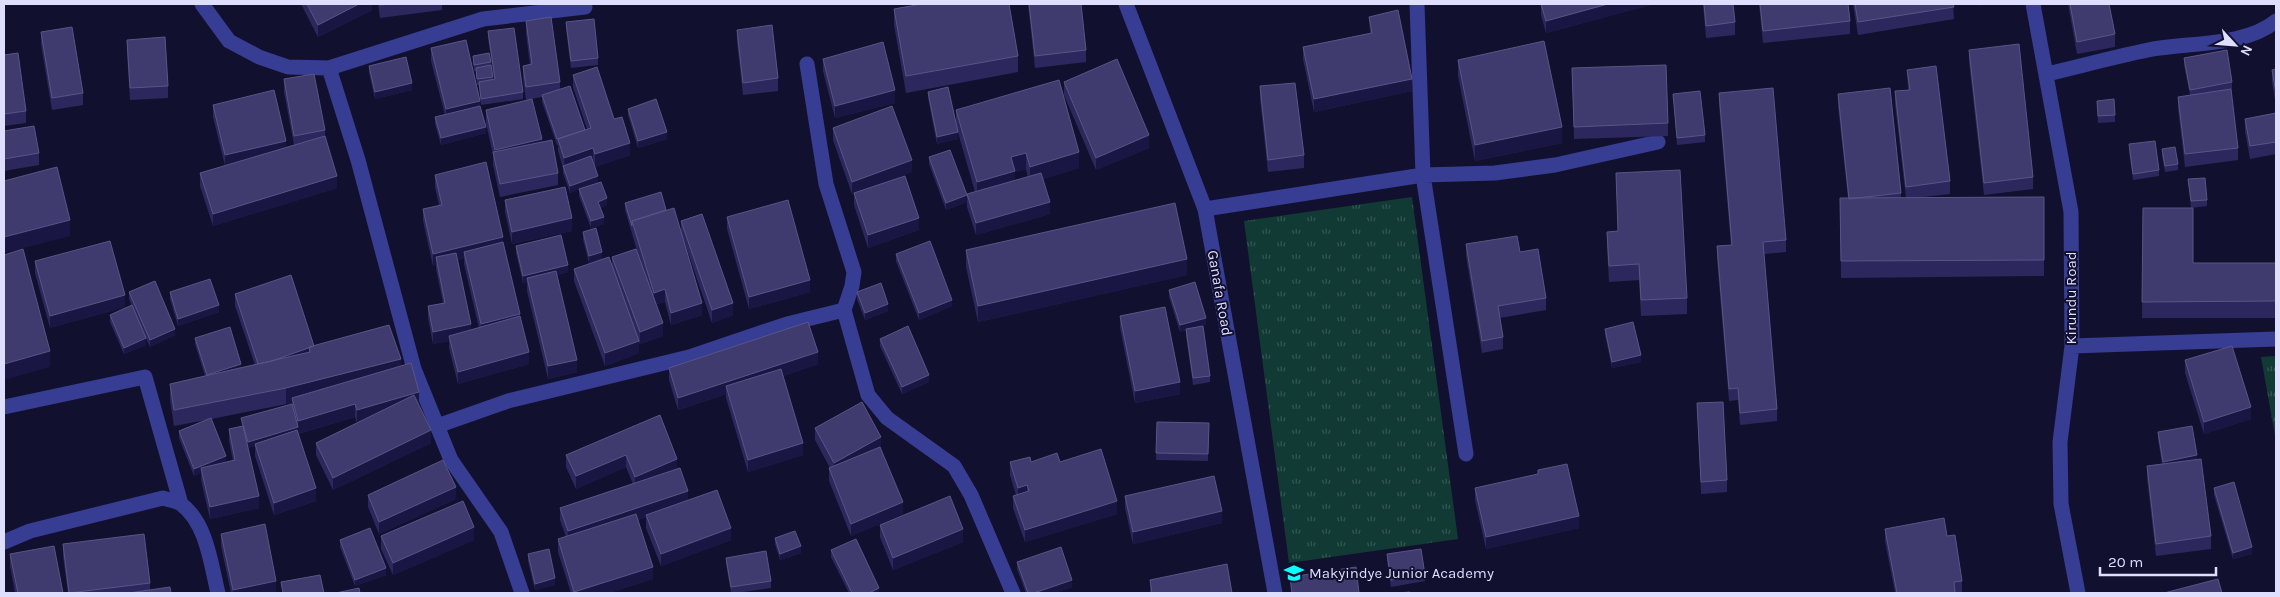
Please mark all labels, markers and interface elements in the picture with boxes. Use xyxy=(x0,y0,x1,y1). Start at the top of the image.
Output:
north arrow xyxy=(2210,20,2260,70)
text: N xyxy=(2236,42,2256,59)
street label: Ganafa Road xyxy=(1204,249,1236,337)
street label: Kirundu Road xyxy=(2062,251,2080,345)
scale bar xyxy=(2100,544,2216,576)
text: 20 m xyxy=(2108,553,2143,571)
school or university icon: Makyindye Junior Academy xyxy=(1283,562,1305,584)
place label: Makyindye Junior Academy xyxy=(1309,564,1494,582)

